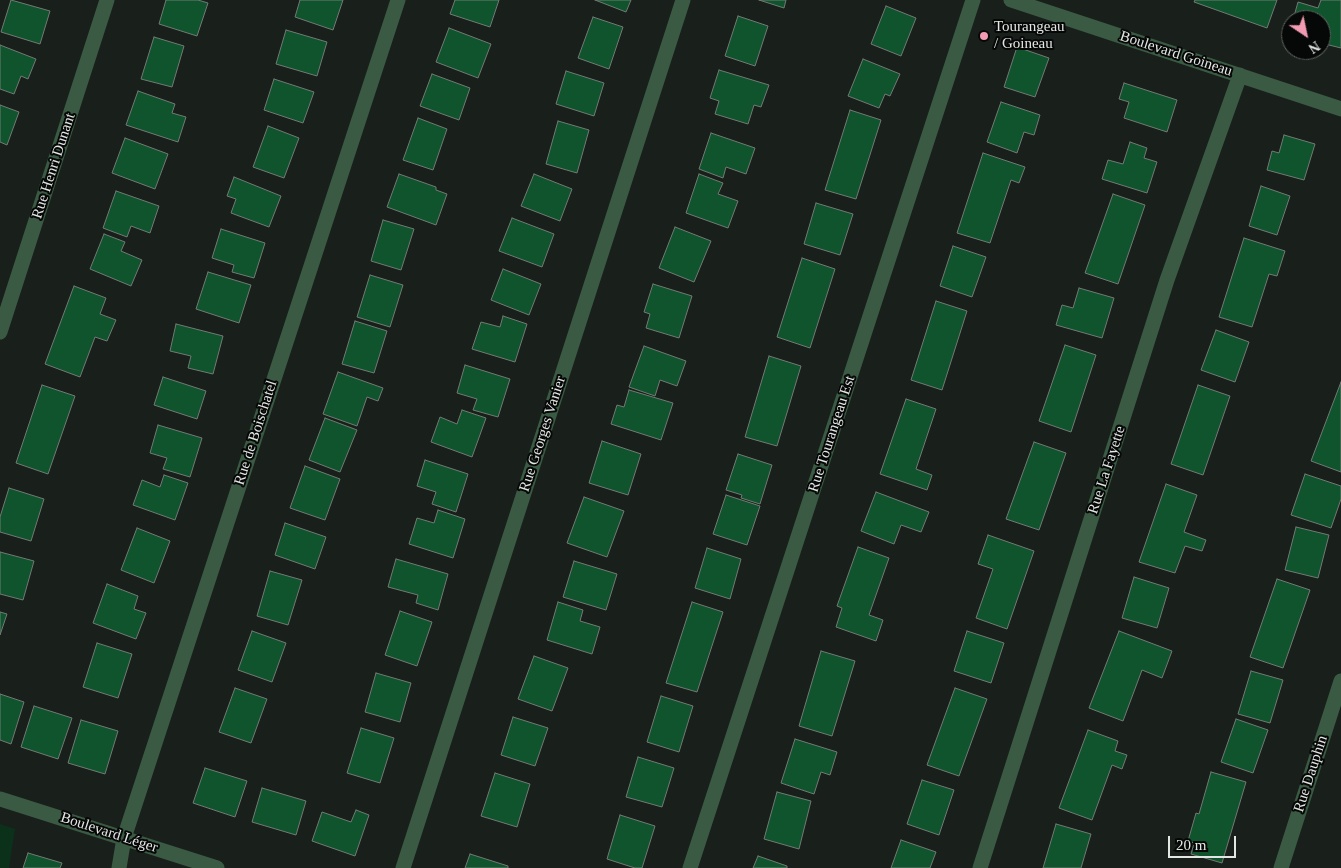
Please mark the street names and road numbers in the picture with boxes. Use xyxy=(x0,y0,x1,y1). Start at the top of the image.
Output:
street label: Boulevard Goineau xyxy=(1118,27,1234,81)
street label: Rue Henri Dunant xyxy=(28,111,80,221)
street label: Rue Tourangeau Est xyxy=(805,373,859,495)
street label: Rue Georges Vanier xyxy=(516,374,570,494)
street label: Rue de Boischatel xyxy=(231,378,281,488)
street label: Rue La Fayette xyxy=(1084,424,1130,516)
street label: Rue Dauphin xyxy=(1290,733,1332,815)
street label: Boulevard Léger xyxy=(58,809,160,857)

